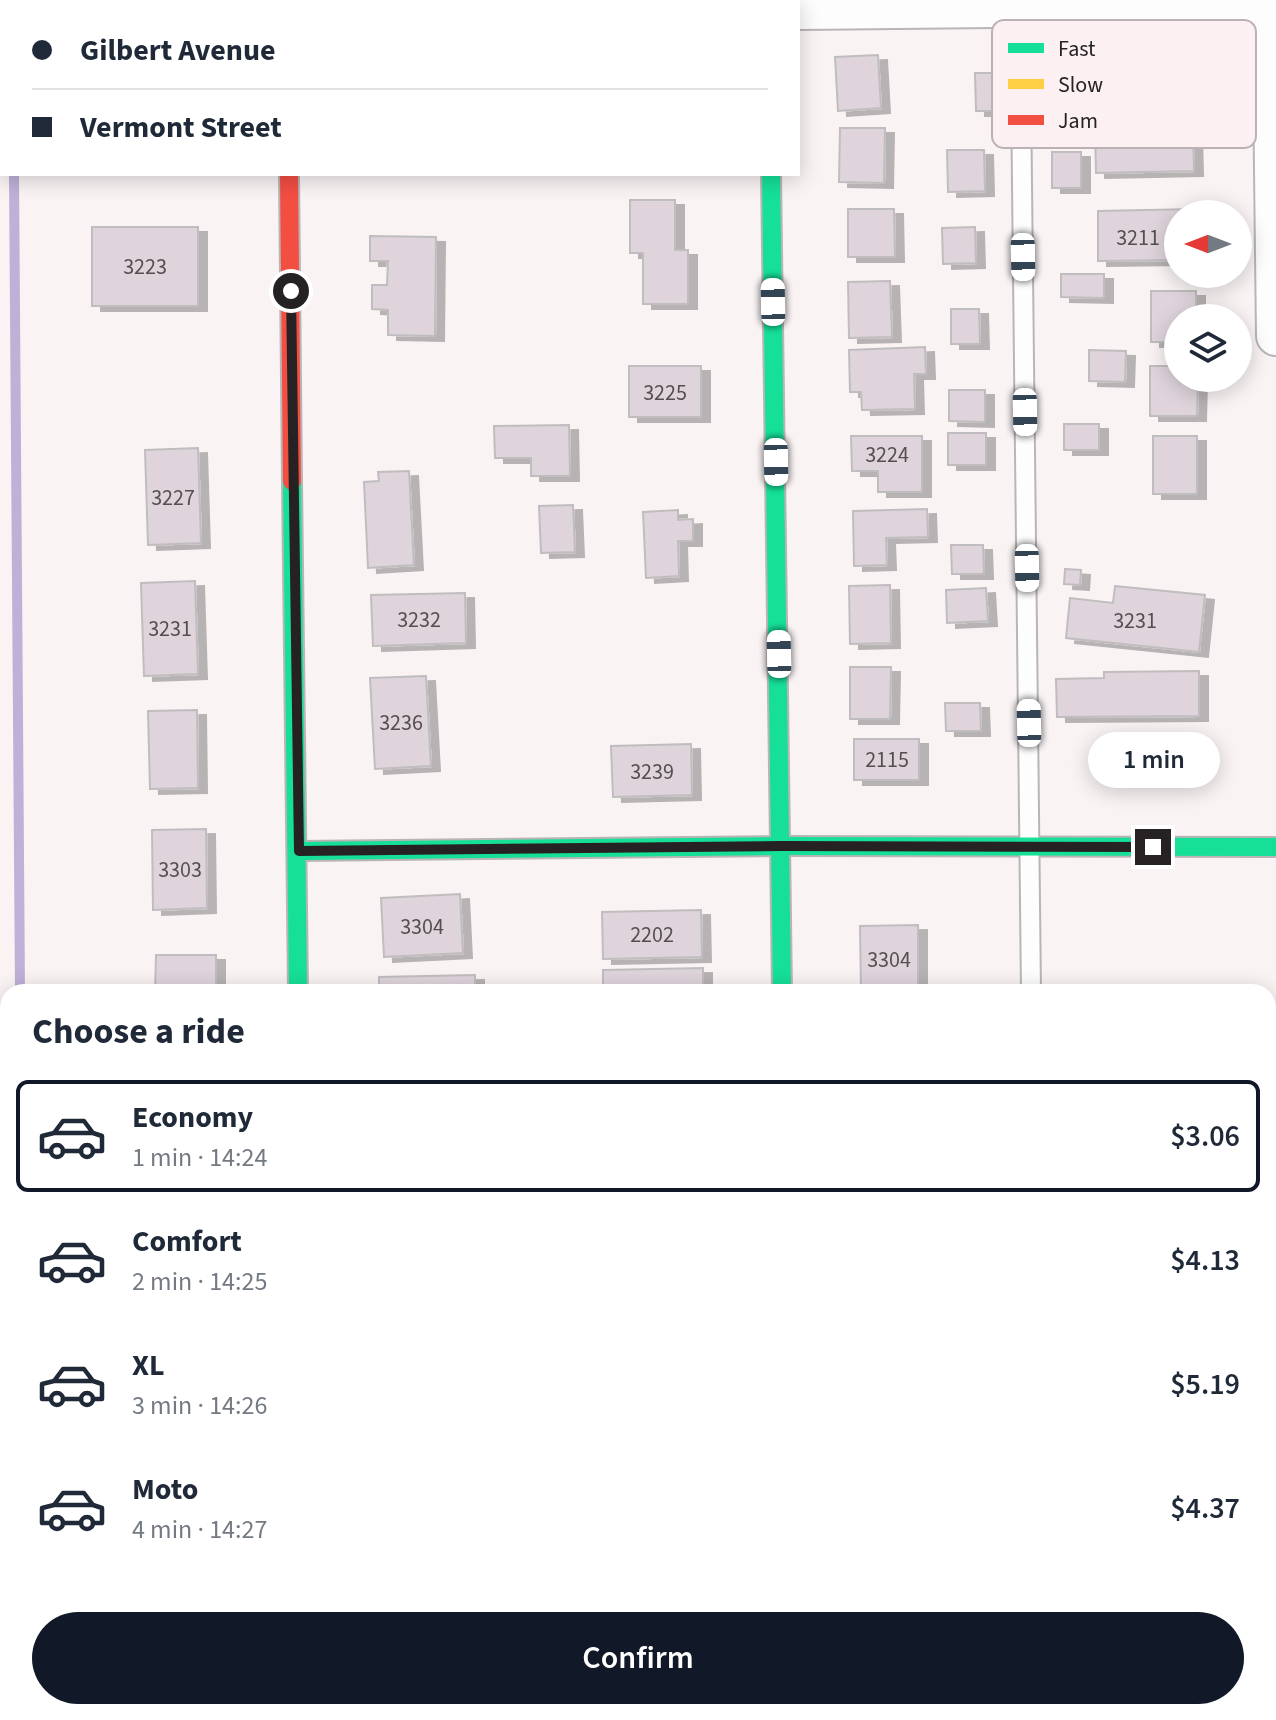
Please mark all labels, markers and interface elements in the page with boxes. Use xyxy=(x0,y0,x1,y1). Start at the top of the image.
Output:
legend xyxy=(992,20,1256,148)
text: Gilbert Avenue xyxy=(80,29,276,72)
text: Fast xyxy=(1058,33,1096,65)
text: Slow xyxy=(1058,69,1103,101)
text: Jam xyxy=(1058,105,1098,137)
text: Vermont Street xyxy=(80,106,282,149)
north arrow xyxy=(1164,200,1252,288)
map controls xyxy=(1164,200,1252,392)
house number: 3211 xyxy=(1116,222,1160,254)
car xyxy=(1011,233,1035,281)
house number: 3223 xyxy=(123,251,167,283)
route start xyxy=(273,273,309,309)
car xyxy=(761,278,785,326)
button: layers xyxy=(1164,304,1252,392)
house number: 3225 xyxy=(643,377,687,409)
car xyxy=(1013,388,1037,436)
car xyxy=(764,438,788,486)
house number: 3224 xyxy=(865,439,909,471)
house number: 3227 xyxy=(151,482,195,514)
car xyxy=(1015,544,1039,592)
house number: 3232 xyxy=(397,604,441,636)
house number: 3231 xyxy=(1113,605,1157,637)
house number: 3231 xyxy=(148,613,192,645)
car xyxy=(767,630,791,678)
car xyxy=(1017,699,1041,747)
house number: 3236 xyxy=(379,707,423,739)
callout: 1 min xyxy=(1087,731,1219,787)
text: 1 min xyxy=(1123,741,1185,778)
house number: 2115 xyxy=(865,744,909,776)
house number: 3239 xyxy=(630,756,674,788)
route end xyxy=(1135,829,1171,865)
house number: 3303 xyxy=(158,854,202,886)
house number: 3304 xyxy=(400,911,444,943)
house number: 2202 xyxy=(630,919,674,951)
house number: 3304 xyxy=(867,944,911,976)
text: Choose a ride xyxy=(32,1006,245,1057)
text: Economy xyxy=(132,1096,253,1139)
icon: car xyxy=(36,1100,108,1172)
text: $3.06 xyxy=(1170,1115,1240,1158)
text: 1 min · 14:24 xyxy=(132,1139,267,1176)
text: Comfort xyxy=(132,1220,242,1263)
icon: car xyxy=(36,1224,108,1296)
text: $4.13 xyxy=(1170,1239,1240,1282)
text: 2 min · 14:25 xyxy=(132,1263,267,1300)
text: XL xyxy=(132,1344,165,1387)
icon: car xyxy=(36,1348,108,1420)
text: $5.19 xyxy=(1170,1363,1240,1406)
text: 3 min · 14:26 xyxy=(132,1387,267,1424)
text: Moto xyxy=(132,1468,198,1511)
icon: car xyxy=(36,1472,108,1544)
text: $4.37 xyxy=(1170,1487,1240,1530)
text: 4 min · 14:27 xyxy=(132,1511,267,1548)
button: Confirm xyxy=(32,1612,1244,1704)

